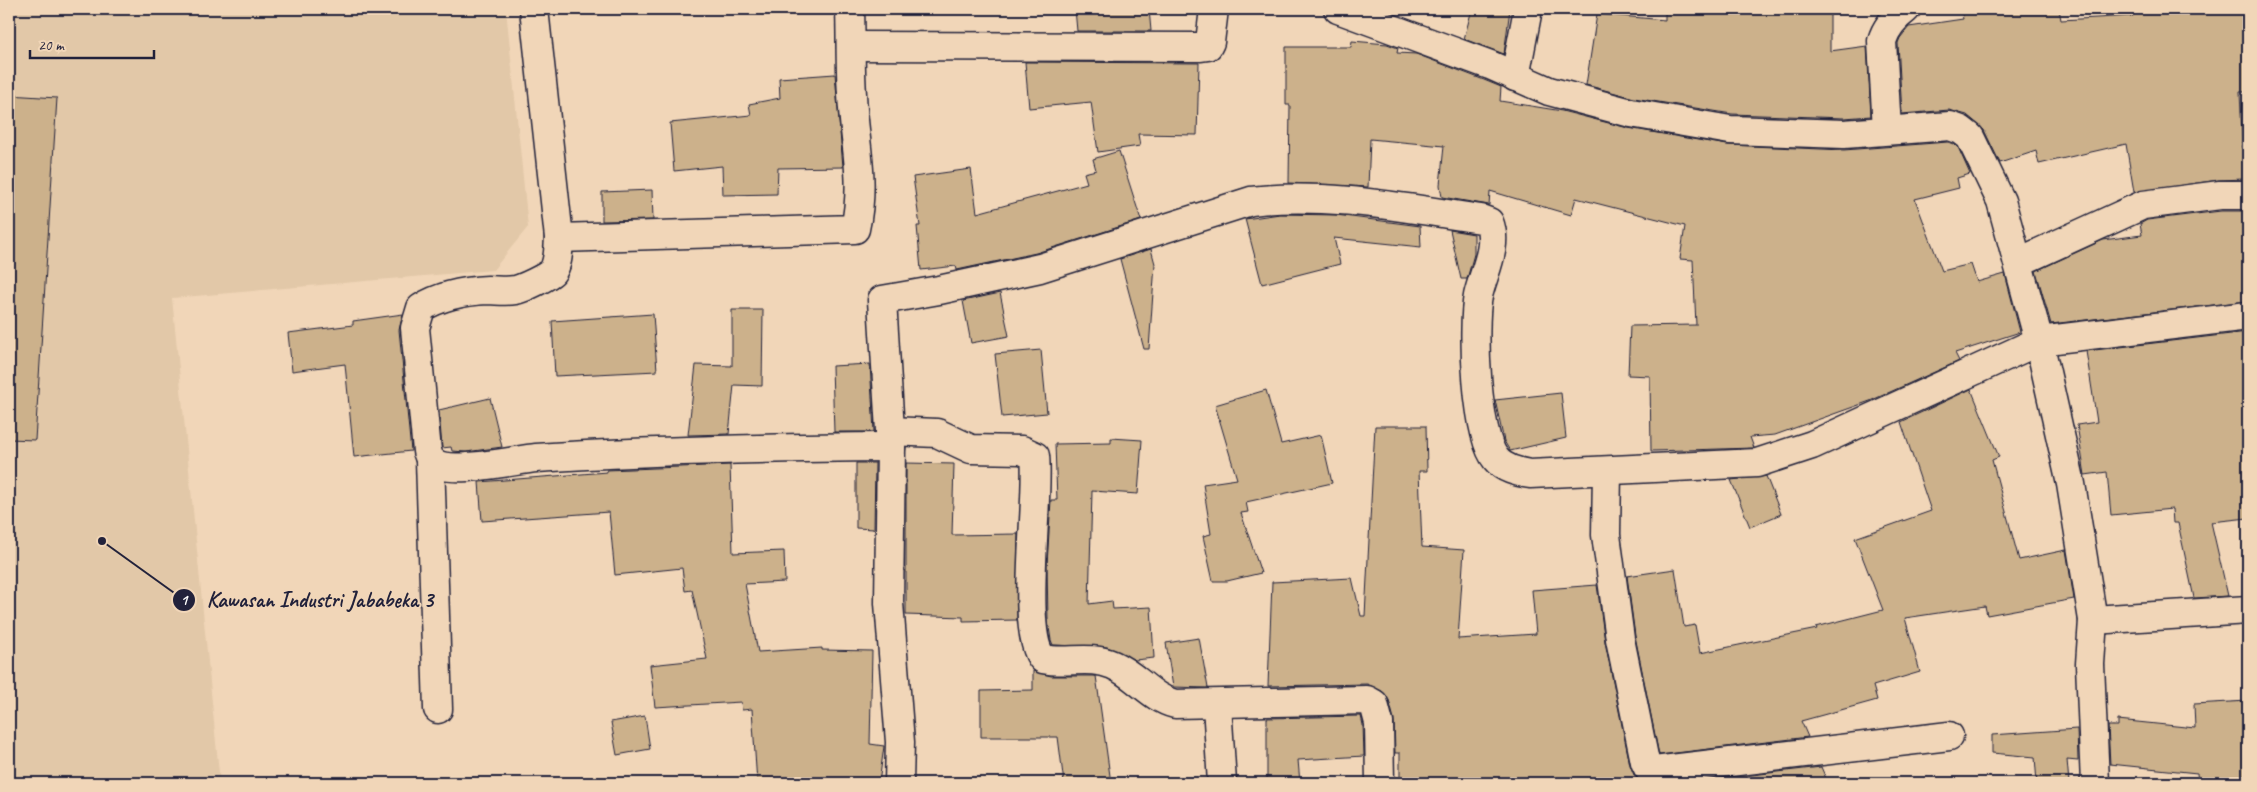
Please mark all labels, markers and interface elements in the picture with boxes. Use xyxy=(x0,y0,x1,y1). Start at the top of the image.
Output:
scale bar xyxy=(30,28,154,60)
text: 20 m xyxy=(38,36,65,55)
callout: Kawasan Industri Jababeka 3 xyxy=(172,581,443,618)
text: Kawasan Industri Jababeka 3 xyxy=(207,586,435,614)
text: 1 xyxy=(181,591,190,610)

